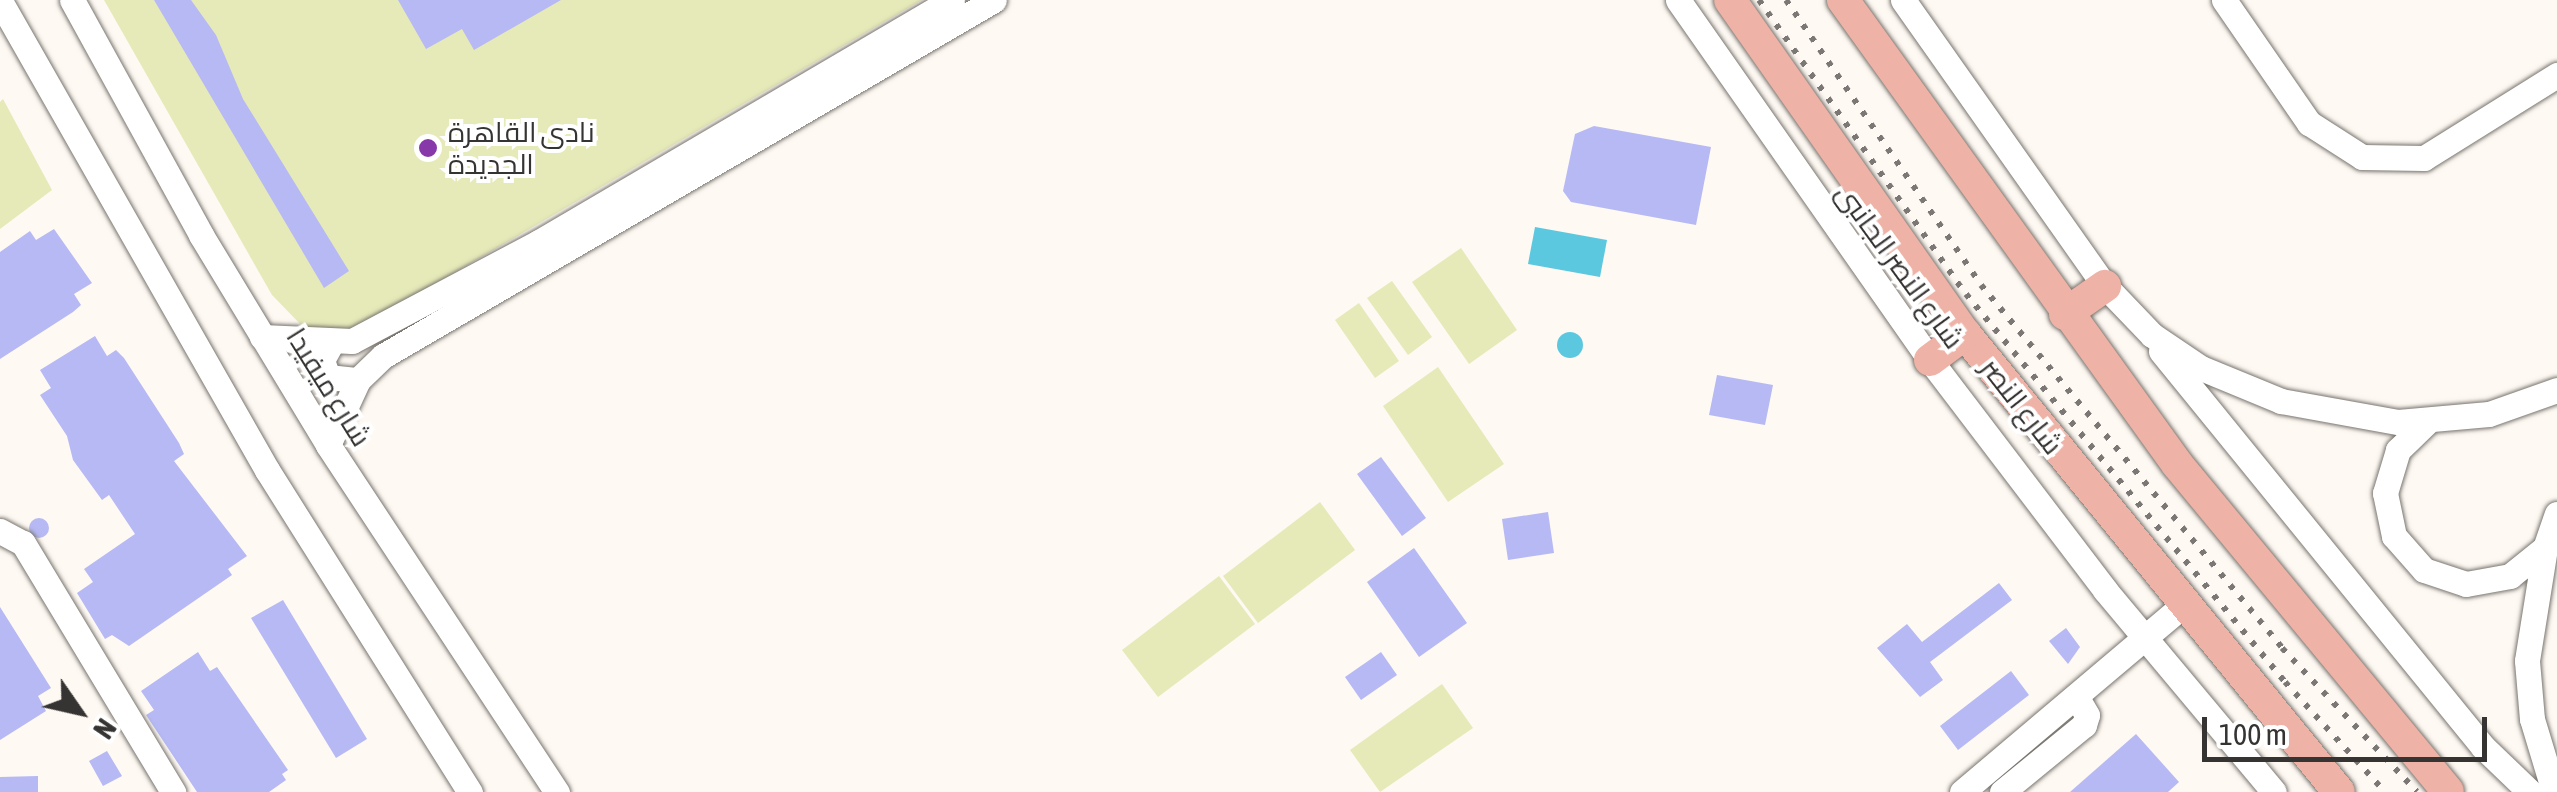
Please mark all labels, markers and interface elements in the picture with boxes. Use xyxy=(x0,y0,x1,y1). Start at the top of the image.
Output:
place label: نادى القاهرة الجديدة xyxy=(448,115,595,181)
marker: نادى القاهرة الجديدة xyxy=(417,137,439,159)
street label: شارع النصر الجانبى xyxy=(1829,177,1971,355)
street label: شارع ميفيدا xyxy=(280,322,378,452)
street label: شارع النصر xyxy=(1974,351,2070,461)
north arrow xyxy=(30,662,130,762)
scale bar xyxy=(2207,697,2492,759)
text: N xyxy=(87,713,123,745)
text: 100 m xyxy=(2219,717,2287,751)

